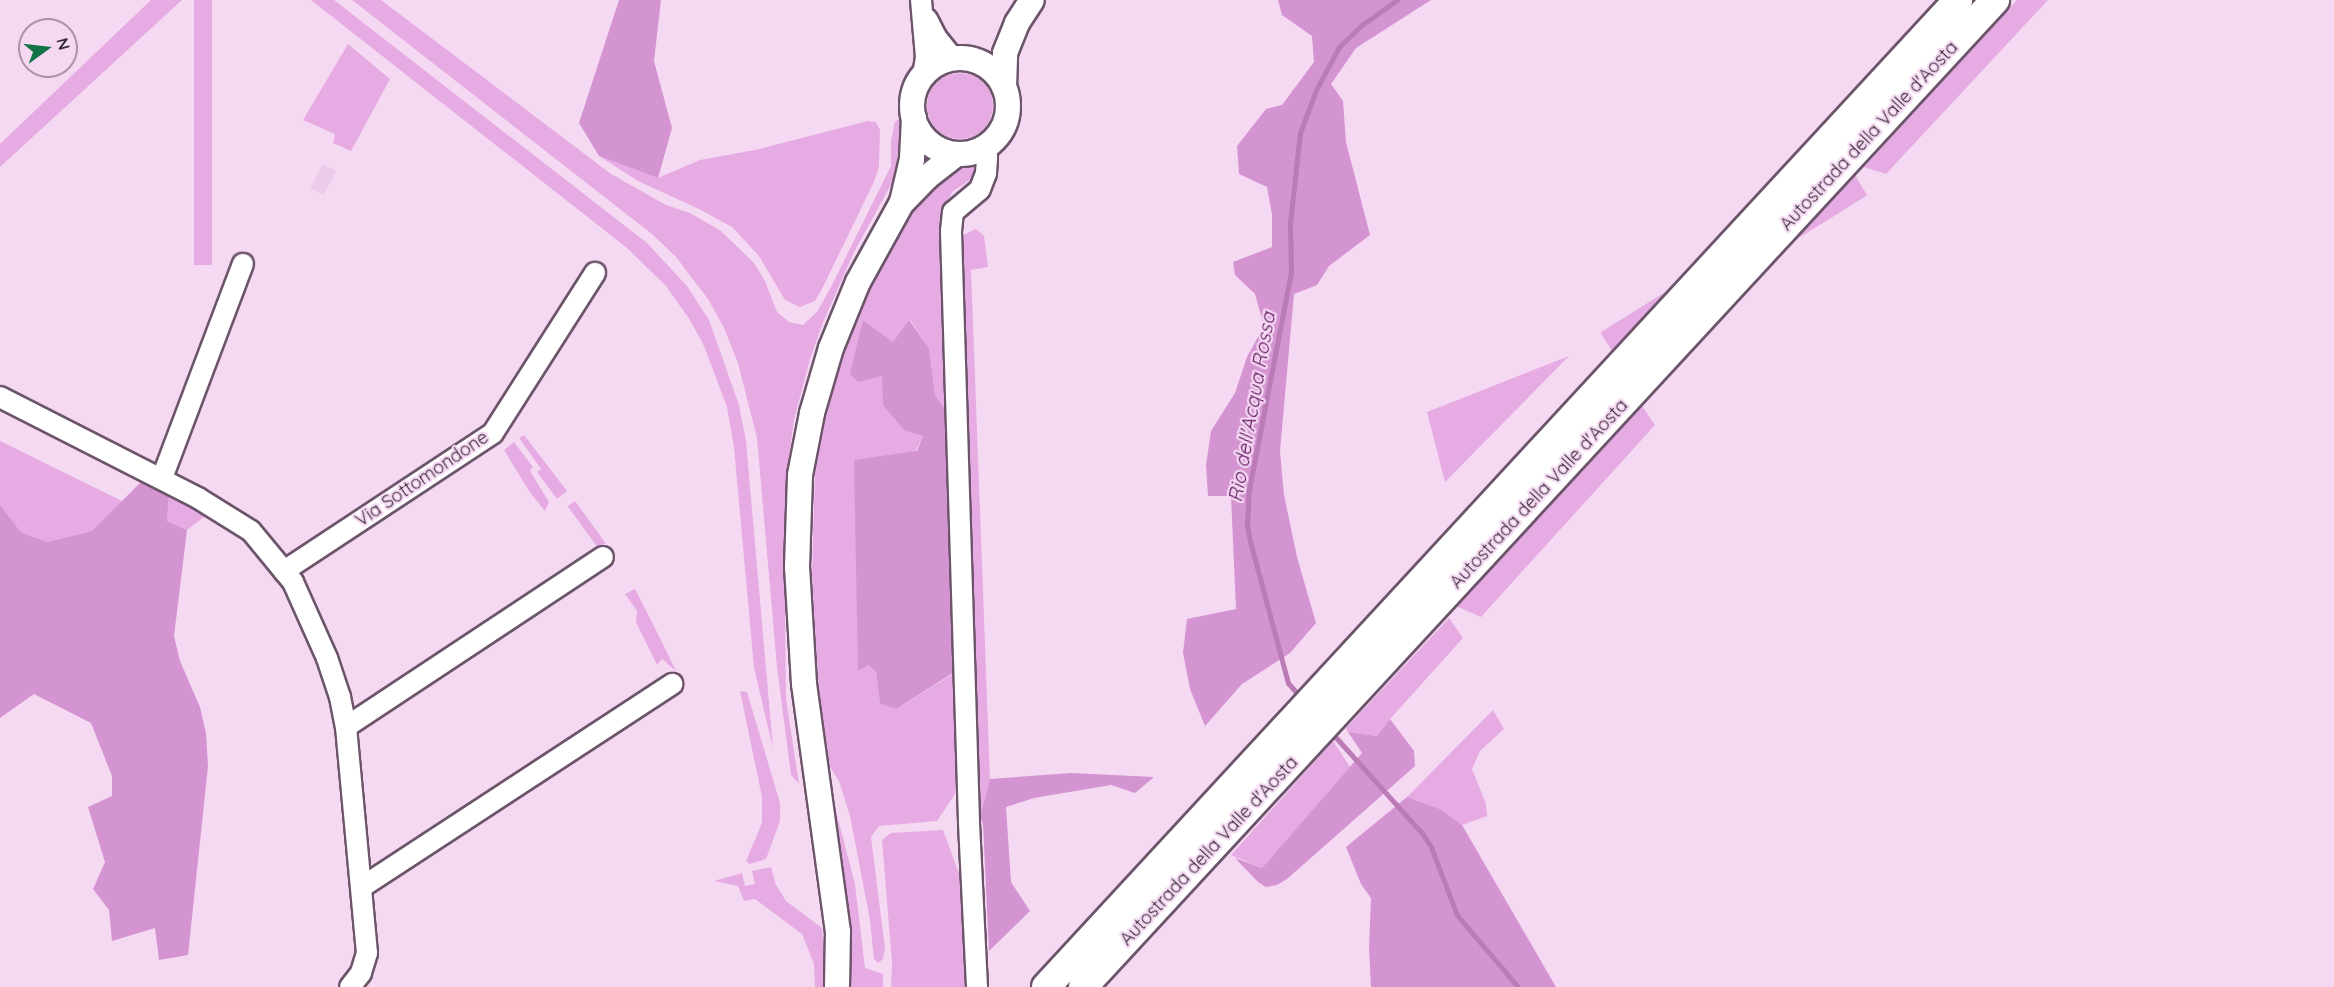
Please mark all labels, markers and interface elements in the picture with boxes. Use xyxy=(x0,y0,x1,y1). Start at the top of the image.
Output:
north arrow xyxy=(18,18,78,78)
text: N xyxy=(52,36,75,52)
street label: Autostrada della Valle d'Aosta xyxy=(1776,37,1962,235)
water label: Rio dell'Acqua Rossa xyxy=(1222,310,1280,504)
street label: Autostrada della Valle d'Aosta xyxy=(1446,395,1632,593)
street label: Via Sottomondone xyxy=(351,427,493,531)
street label: Autostrada della Valle d'Aosta xyxy=(1116,752,1302,950)

